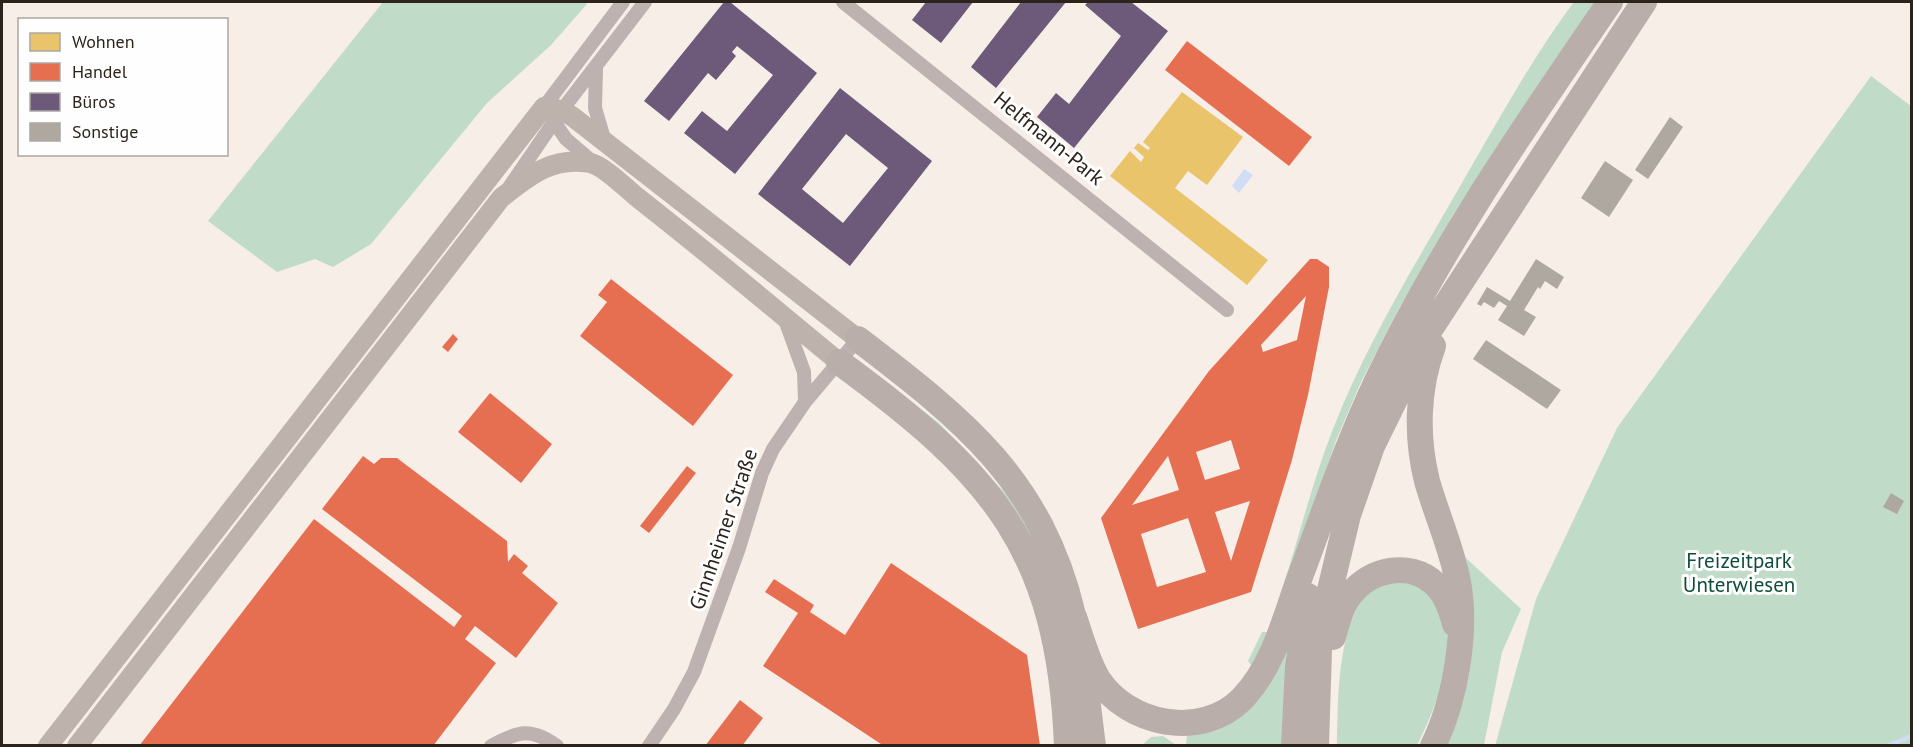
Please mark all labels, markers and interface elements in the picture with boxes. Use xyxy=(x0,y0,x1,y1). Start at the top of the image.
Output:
legend xyxy=(18,18,228,156)
text: Wohnen xyxy=(72,30,134,53)
text: Handel xyxy=(72,60,128,83)
street label: Helfmann-Park xyxy=(988,85,1110,191)
text: Büros xyxy=(72,90,116,113)
text: Sonstige xyxy=(72,120,138,143)
street label: Ginnheimer Straße xyxy=(683,445,763,613)
park label: Freizeitpark Unterwiesen xyxy=(1683,547,1795,598)

